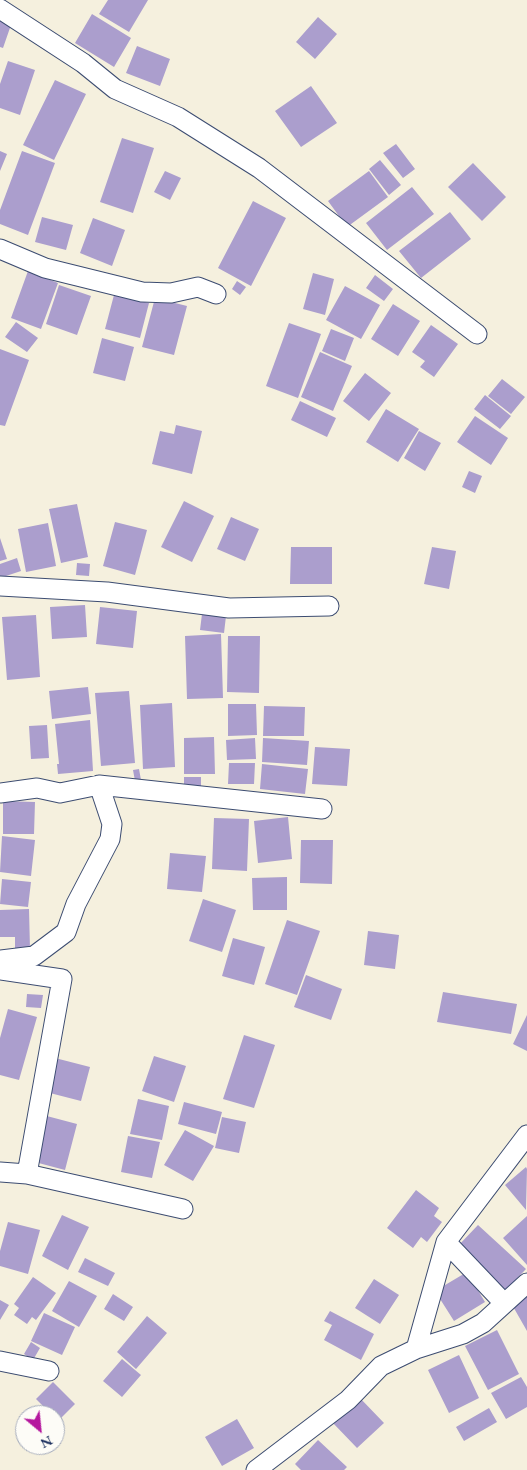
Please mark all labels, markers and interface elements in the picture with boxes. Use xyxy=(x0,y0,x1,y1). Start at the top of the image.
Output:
north arrow xyxy=(15,1405,65,1455)
text: N xyxy=(37,1432,56,1453)

